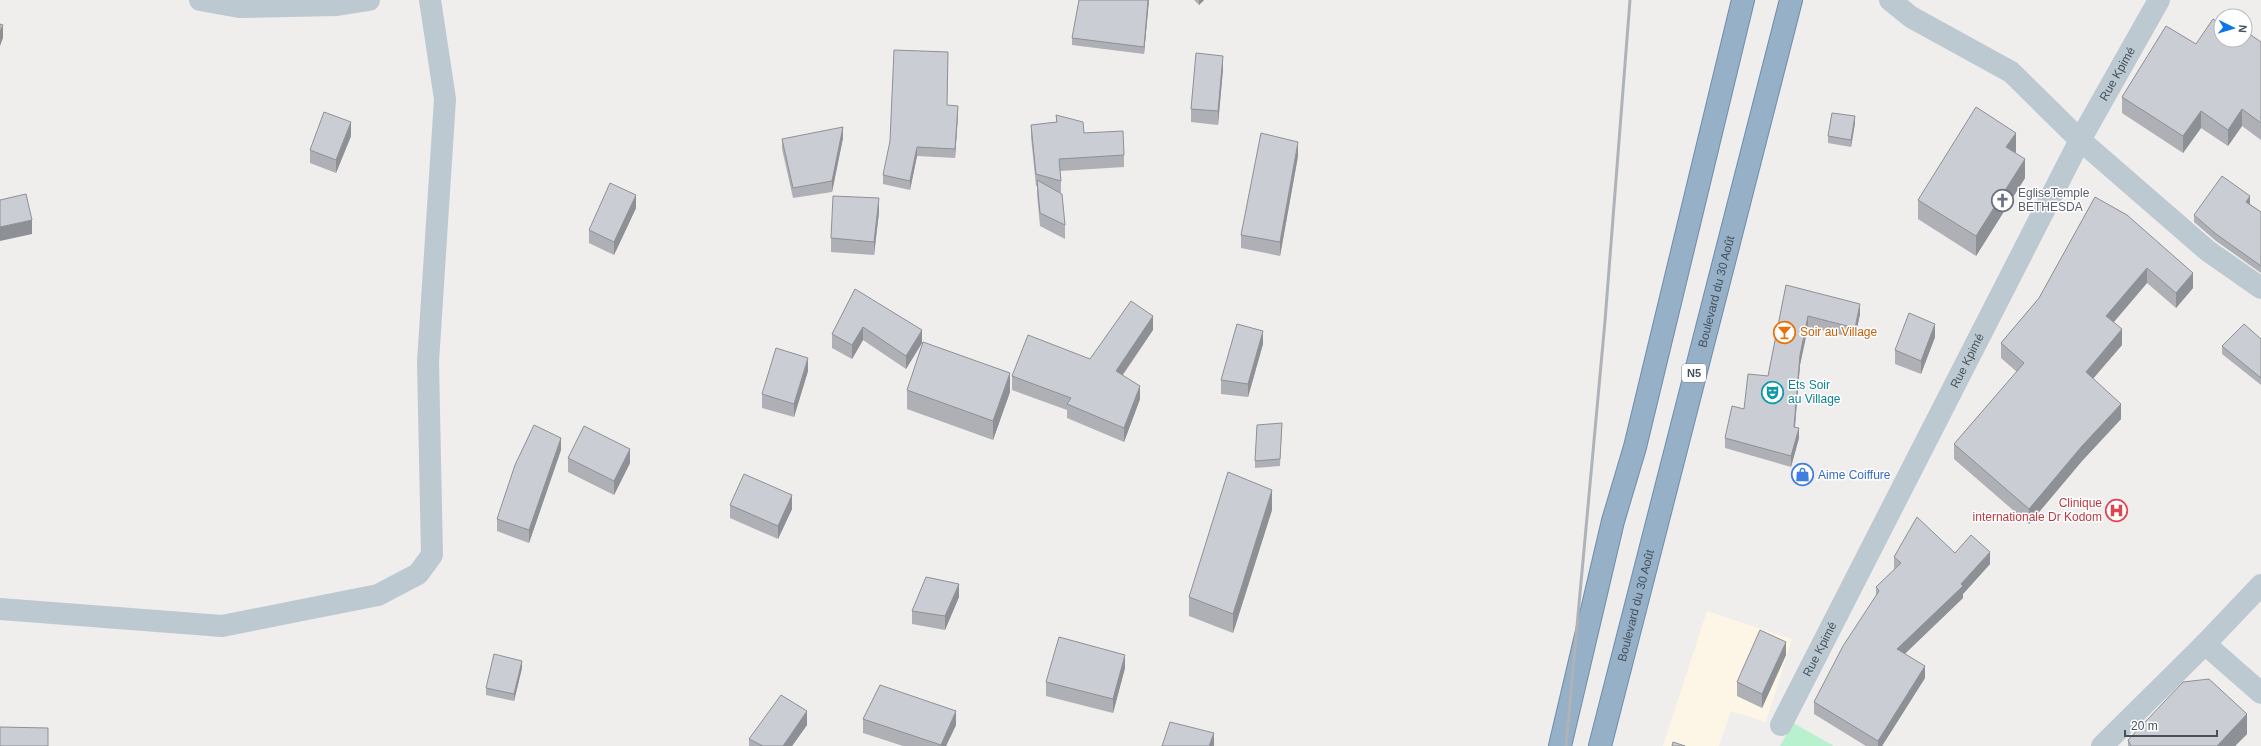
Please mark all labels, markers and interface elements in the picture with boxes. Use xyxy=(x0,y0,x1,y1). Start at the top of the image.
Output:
north arrow xyxy=(2213,8,2253,48)
text: N xyxy=(2237,24,2249,33)
street label: Rue Kpimé xyxy=(2097,44,2138,103)
place label: EgliseTemple BETHESDA xyxy=(2018,186,2090,214)
church icon: EgliseTemple BETHESDA xyxy=(1989,187,2015,213)
street label: Boulevard du 30 Août xyxy=(1695,234,1738,349)
bar icon: Soir au Village xyxy=(1771,319,1797,345)
place label: Soir au Village xyxy=(1800,325,1877,339)
street label: Rue Kpimé xyxy=(1947,331,1987,390)
road number: N5 xyxy=(1682,364,1706,382)
place label: Ets Soir au Village xyxy=(1788,378,1841,406)
theatre icon: Ets Soir au Village xyxy=(1759,379,1785,405)
shop icon: Aime Coiffure xyxy=(1789,462,1815,488)
place label: Aime Coiffure xyxy=(1818,468,1891,482)
place label: Clinique internationale Dr Kodom xyxy=(1973,496,2102,524)
hospital icon: Clinique internationale Dr Kodom xyxy=(2104,497,2130,523)
street label: Boulevard du 30 Août xyxy=(1615,547,1657,663)
street label: Rue Kpimé xyxy=(1800,619,1840,679)
scale bar xyxy=(2125,712,2217,738)
text: 20 m xyxy=(2131,719,2158,733)

